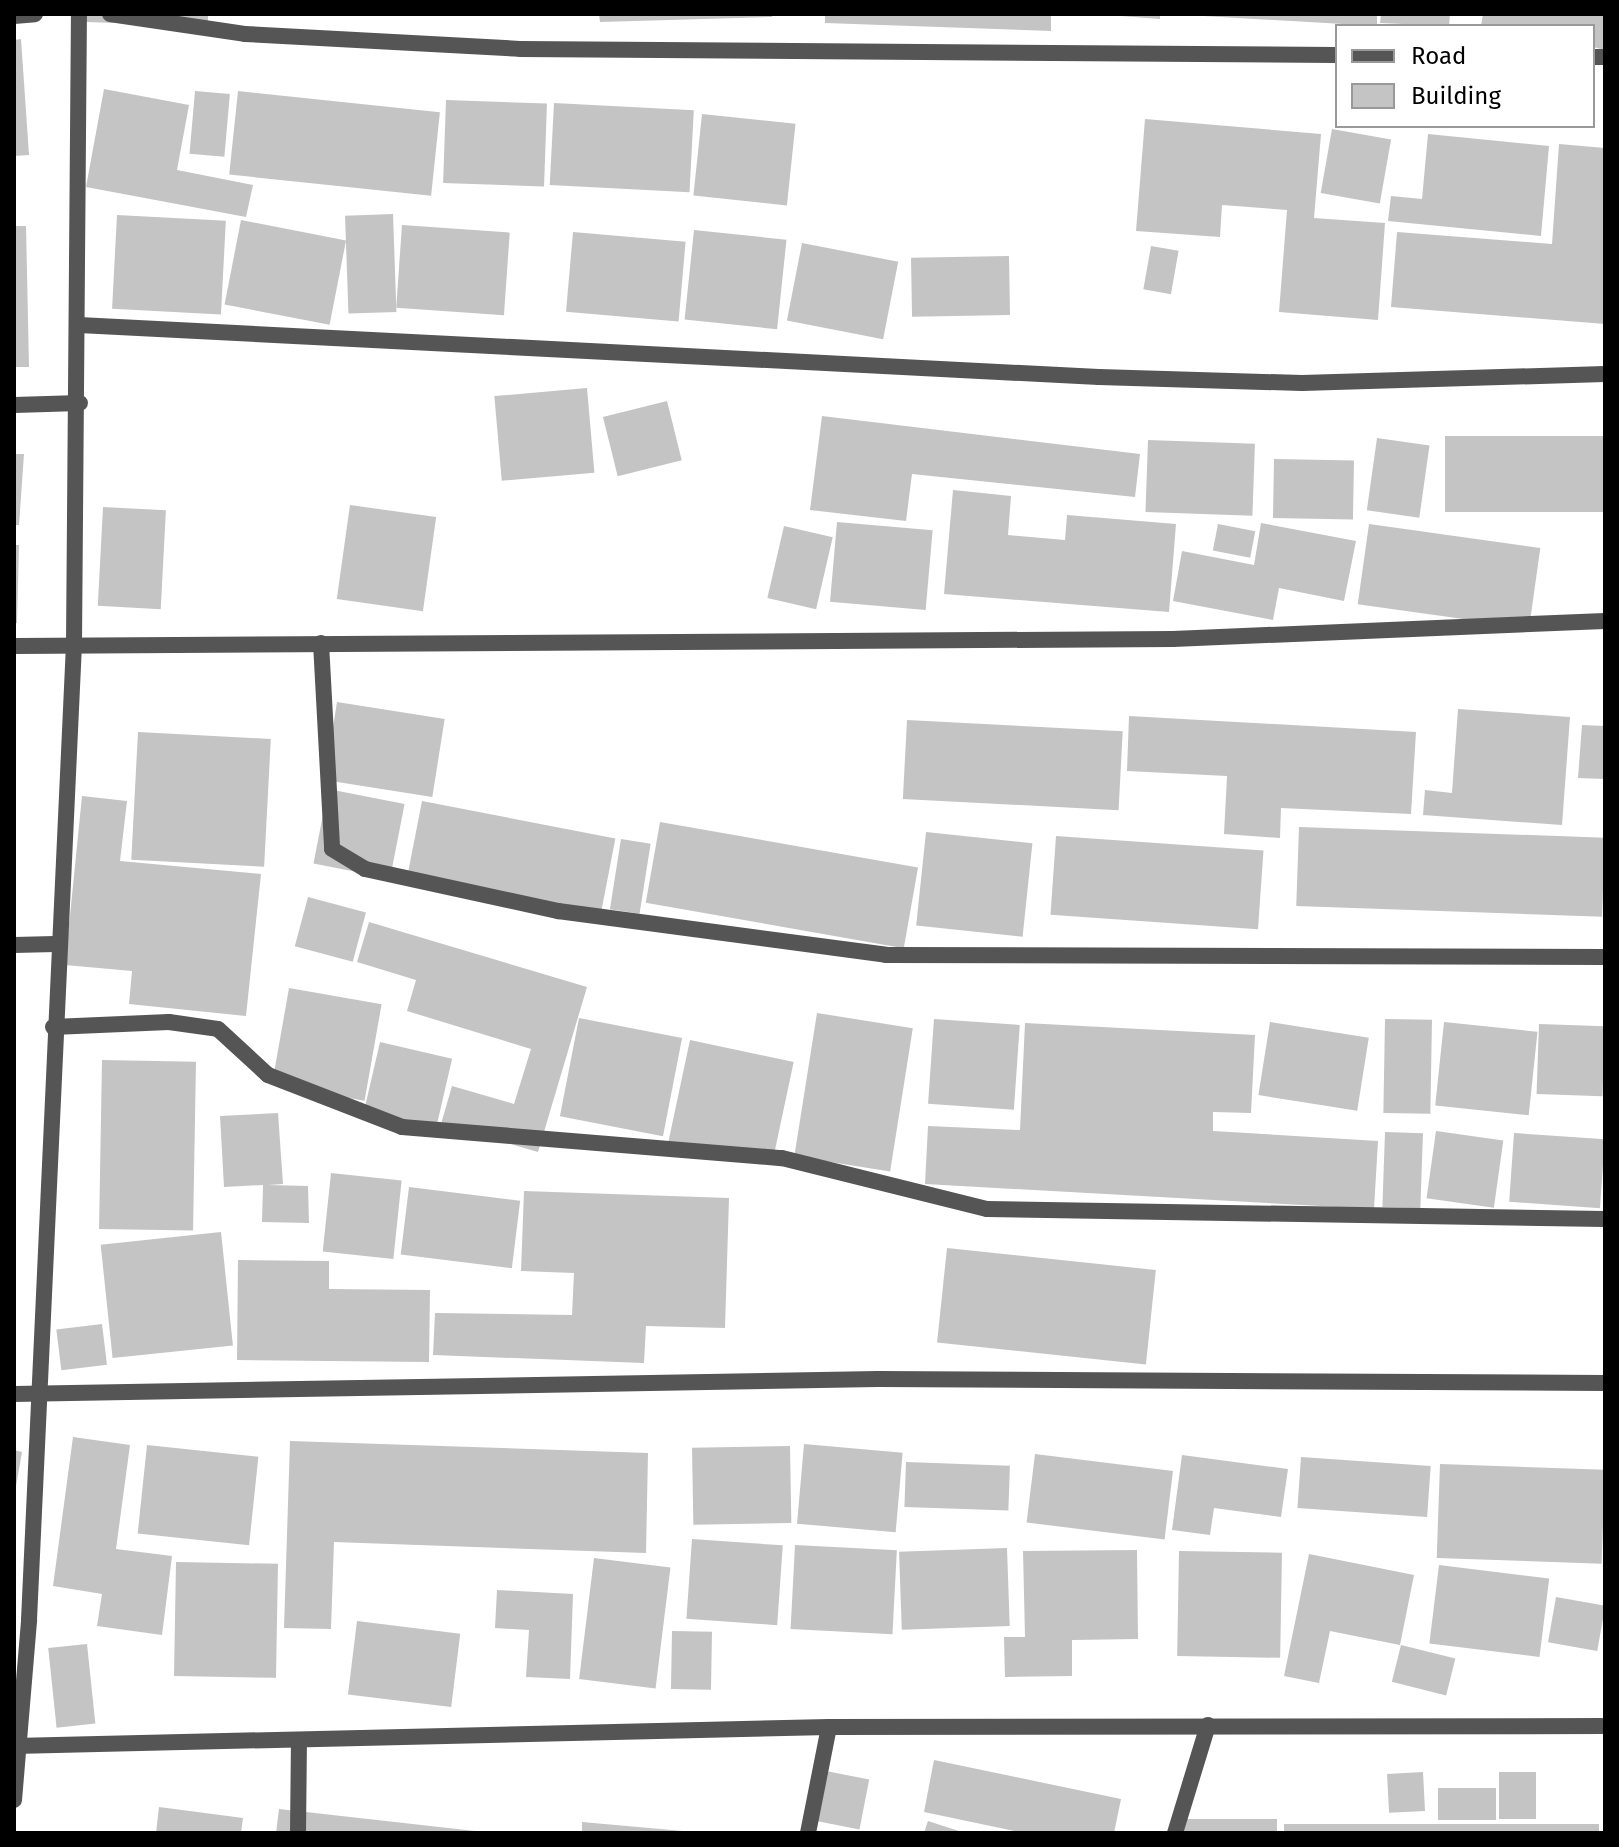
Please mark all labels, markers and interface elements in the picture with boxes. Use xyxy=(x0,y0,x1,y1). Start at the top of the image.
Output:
legend xyxy=(1335,24,1595,128)
text: Road xyxy=(1411,42,1466,70)
text: Building xyxy=(1411,82,1501,110)

